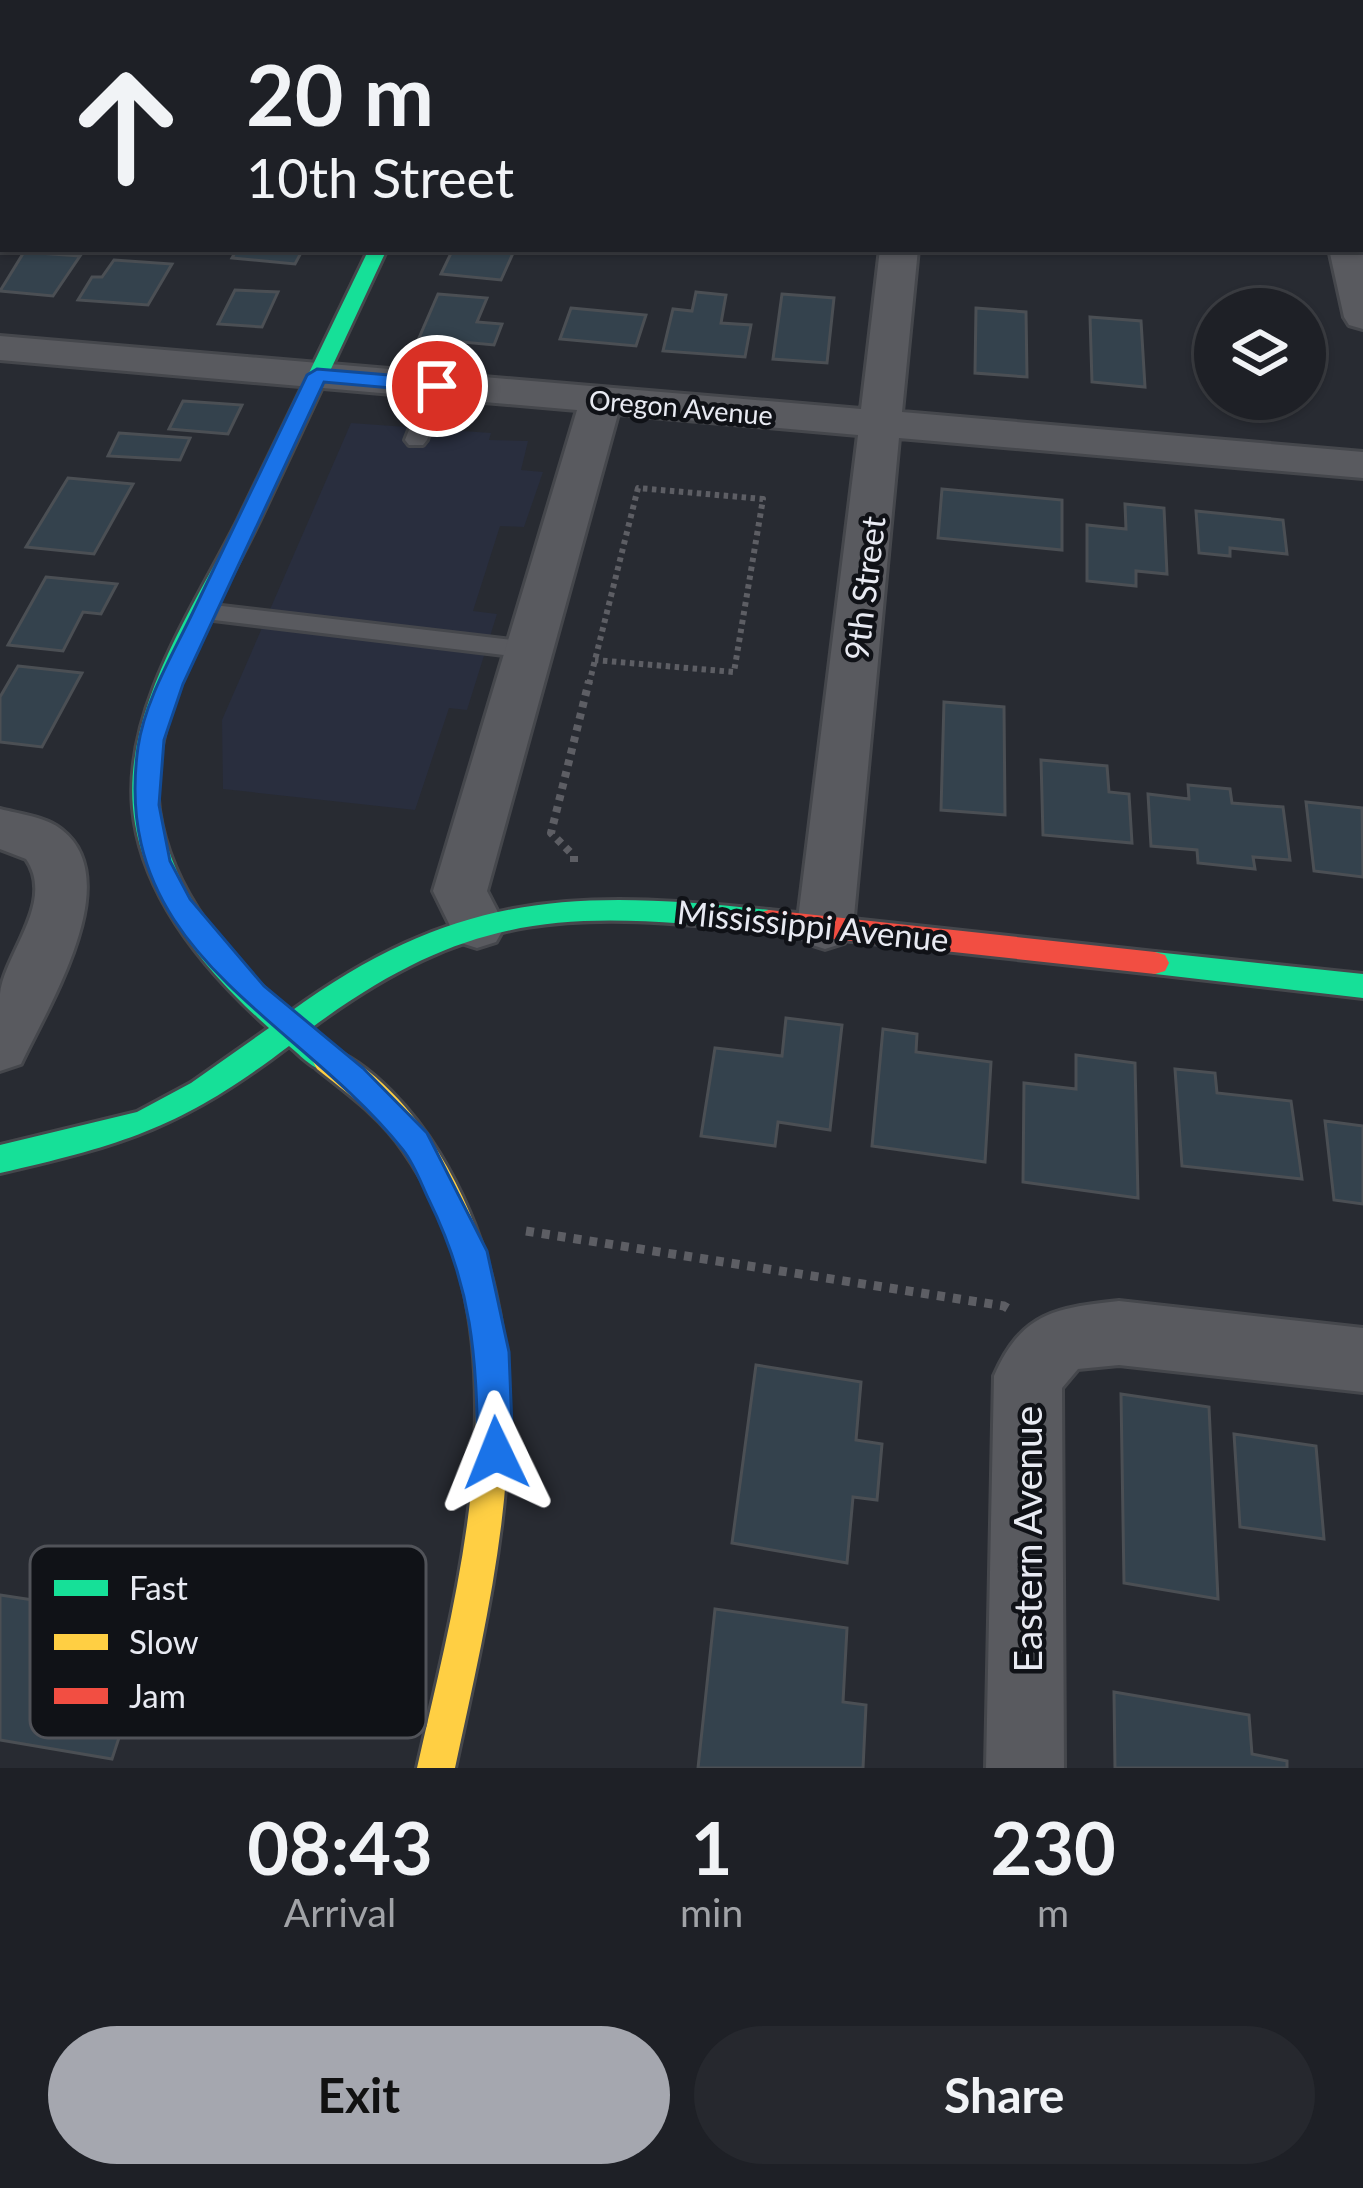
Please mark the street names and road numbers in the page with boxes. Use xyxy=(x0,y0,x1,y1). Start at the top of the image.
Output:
street label: Oregon Avenue xyxy=(588,383,774,431)
street label: 9th Street xyxy=(835,514,893,662)
street label: Mississippi Avenue xyxy=(675,891,951,959)
street label: Eastern Avenue xyxy=(1004,1406,1050,1672)

